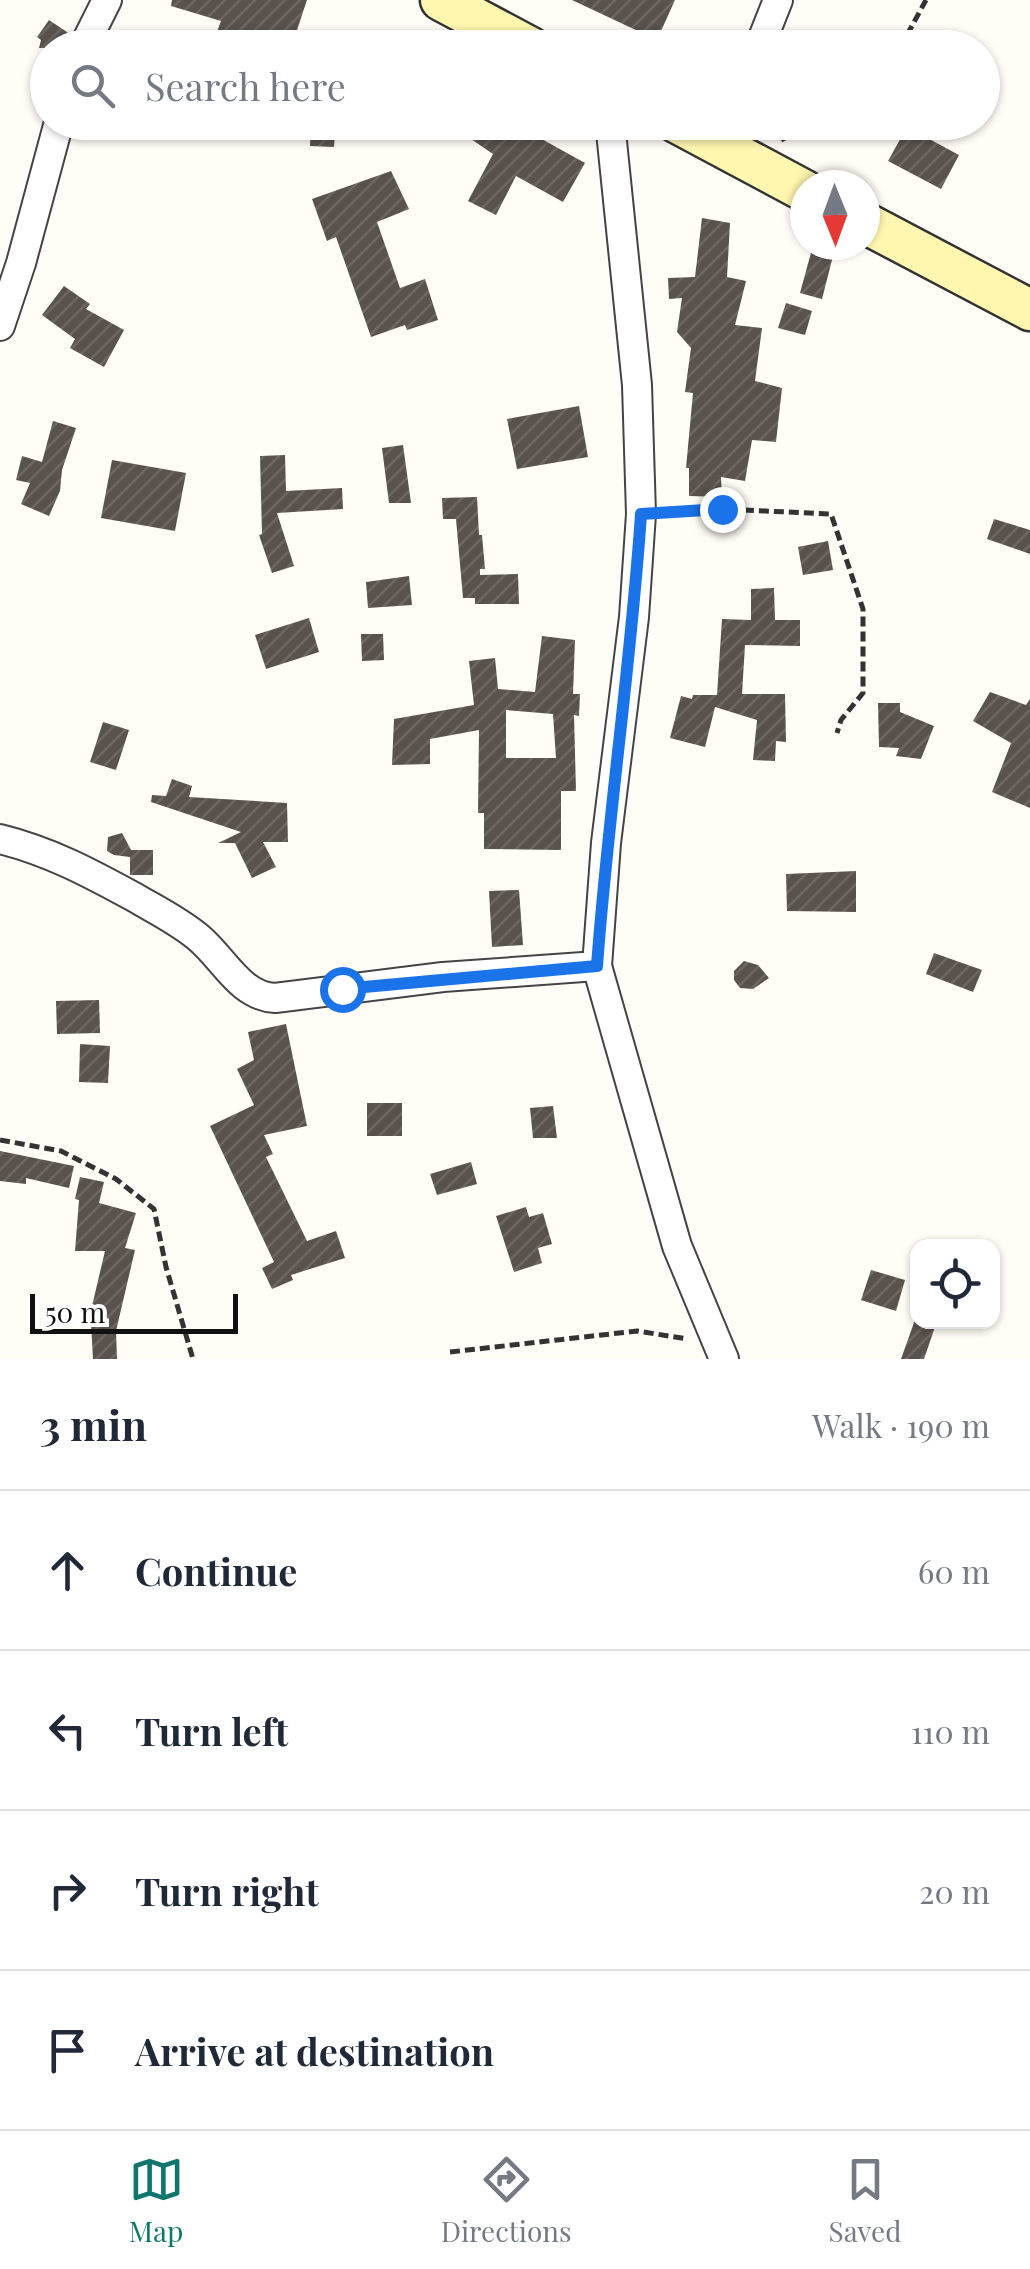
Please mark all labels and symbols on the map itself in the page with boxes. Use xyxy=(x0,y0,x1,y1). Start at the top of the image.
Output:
north arrow xyxy=(790,170,880,260)
route end xyxy=(700,487,746,533)
route start xyxy=(320,967,366,1013)
scale bar xyxy=(30,1289,238,1334)

